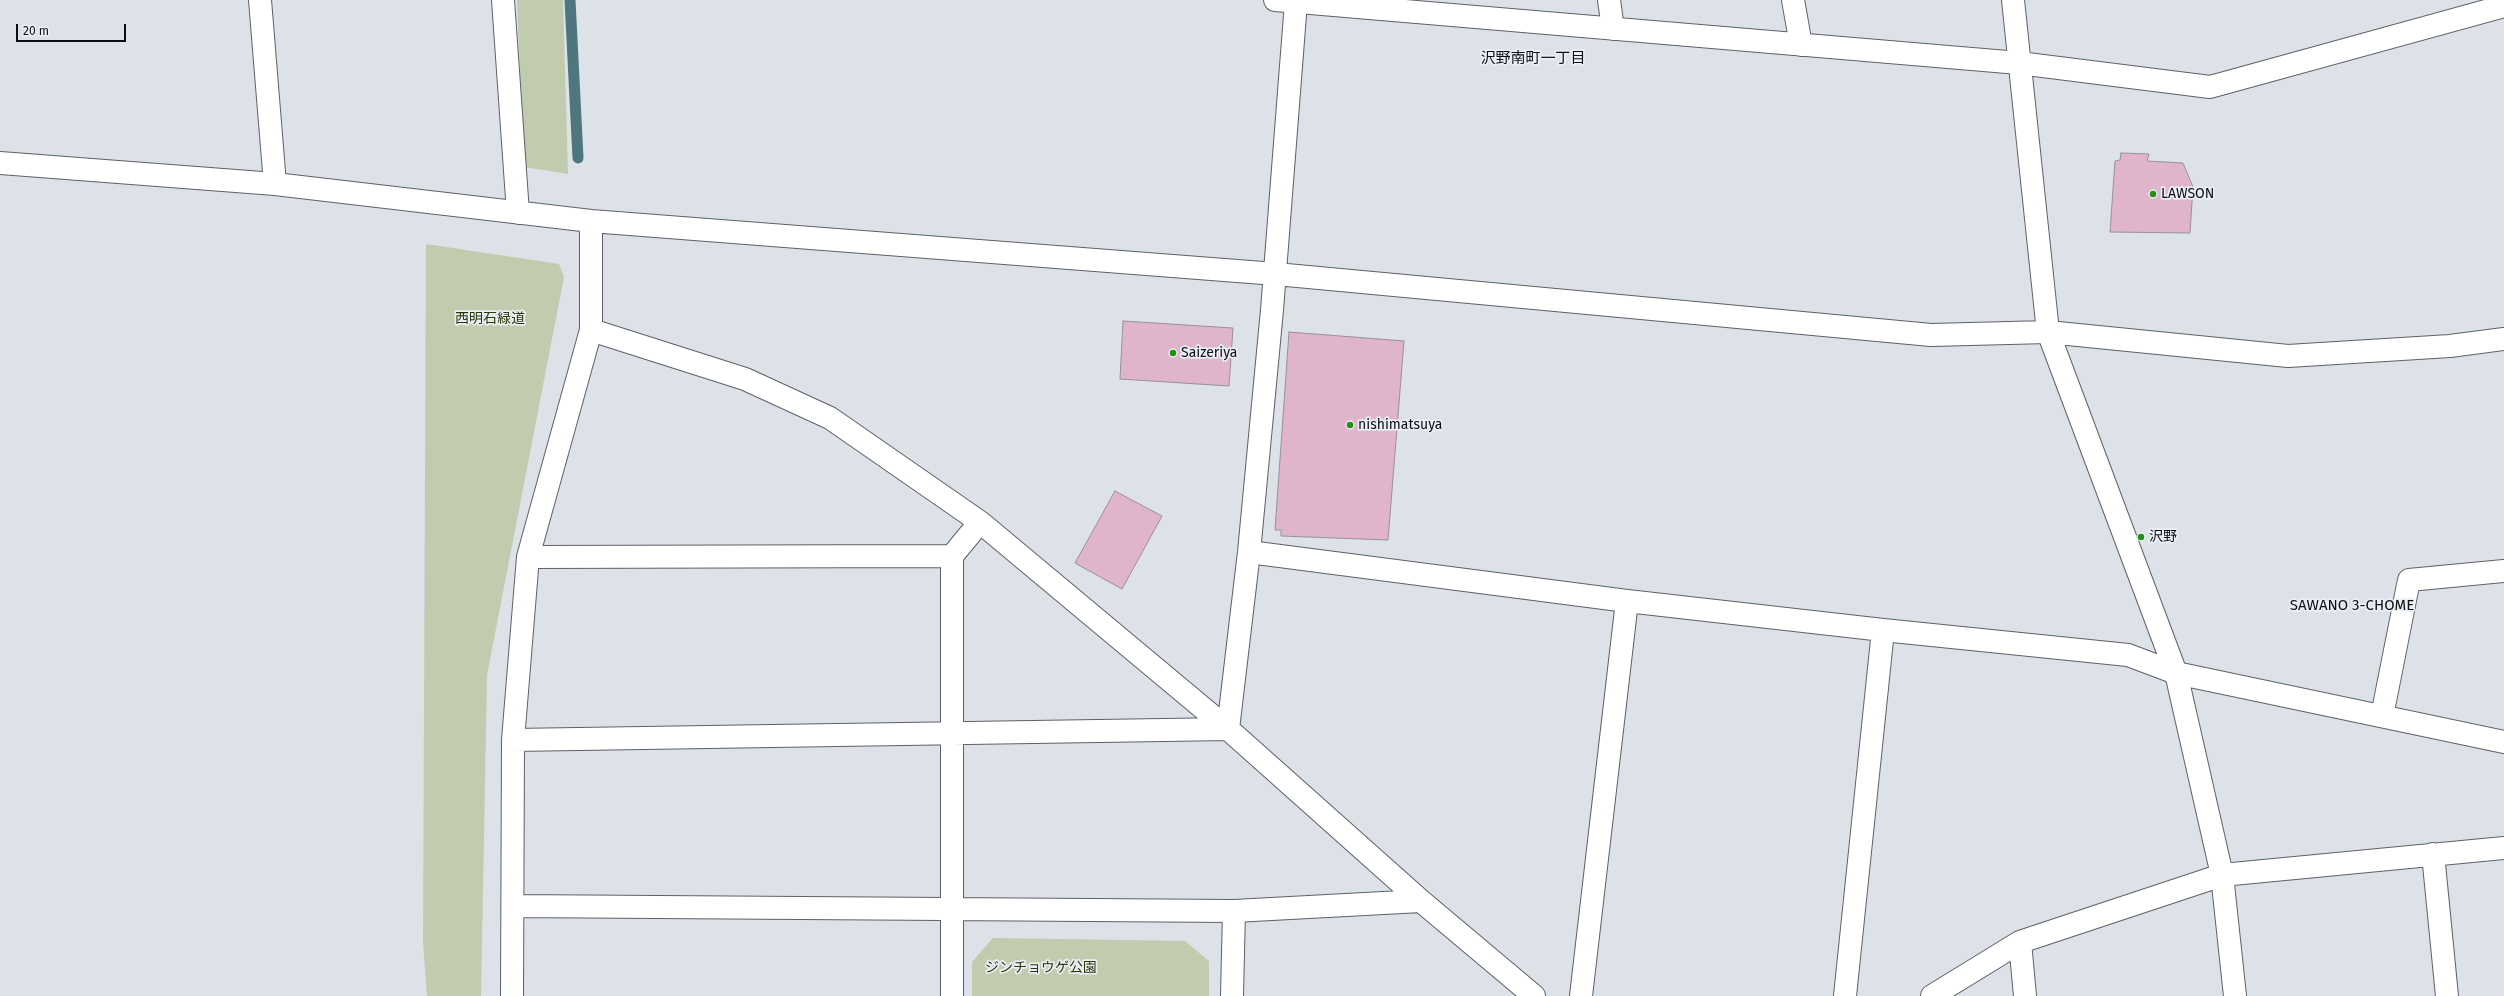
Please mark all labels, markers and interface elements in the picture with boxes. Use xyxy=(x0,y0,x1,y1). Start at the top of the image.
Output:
scale bar xyxy=(18,16,128,42)
text: 20 m xyxy=(23,24,49,38)
district label: 沢野南町一丁目 xyxy=(1481,50,1585,68)
place label: LAWSON xyxy=(2161,186,2214,202)
marker: LAWSON xyxy=(2148,189,2158,199)
park label: 西明石緑道 xyxy=(455,311,525,327)
place label: Saizeriya xyxy=(1181,345,1237,361)
marker: Saizeriya xyxy=(1168,348,1178,358)
place label: nishimatsuya xyxy=(1358,417,1442,433)
marker: nishimatsuya xyxy=(1345,420,1355,430)
place label: 沢野 xyxy=(2149,529,2177,545)
marker: 沢野 xyxy=(2136,532,2146,542)
district label: SAWANO 3-CHOME xyxy=(2283,597,2421,615)
park label: ジンチョウゲ公園 xyxy=(985,960,1097,976)

